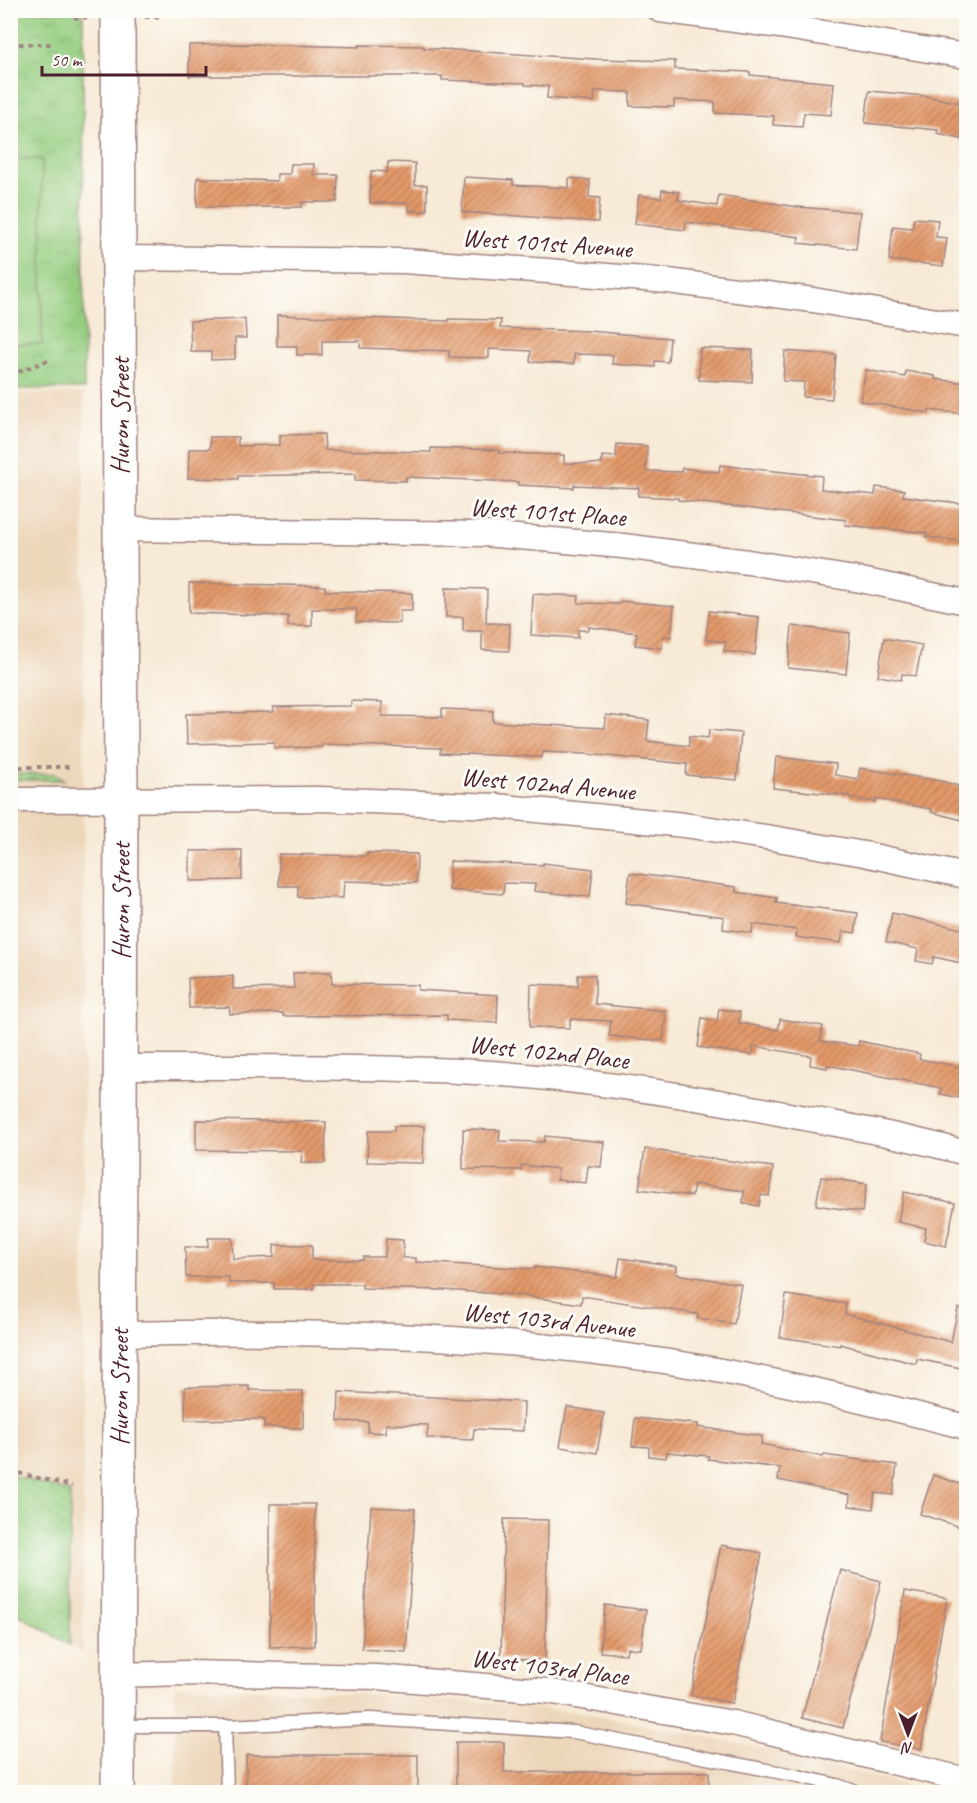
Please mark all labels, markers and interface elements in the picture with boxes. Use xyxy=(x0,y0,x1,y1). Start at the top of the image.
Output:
scale bar xyxy=(42,39,206,77)
text: 50 m xyxy=(51,49,84,71)
street label: West 101st Avenue xyxy=(461,221,634,265)
street label: Huron Street xyxy=(104,355,137,474)
street label: West 101st Place xyxy=(469,490,628,534)
street label: West 102nd Avenue xyxy=(460,760,638,808)
street label: Huron Street xyxy=(104,840,137,960)
street label: West 102nd Place xyxy=(468,1027,632,1077)
street label: West 103rd Avenue xyxy=(462,1295,638,1346)
street label: Huron Street xyxy=(103,1326,136,1446)
street label: West 103rd Place xyxy=(470,1641,632,1693)
north arrow xyxy=(878,1704,938,1764)
text: N xyxy=(900,1738,913,1758)

